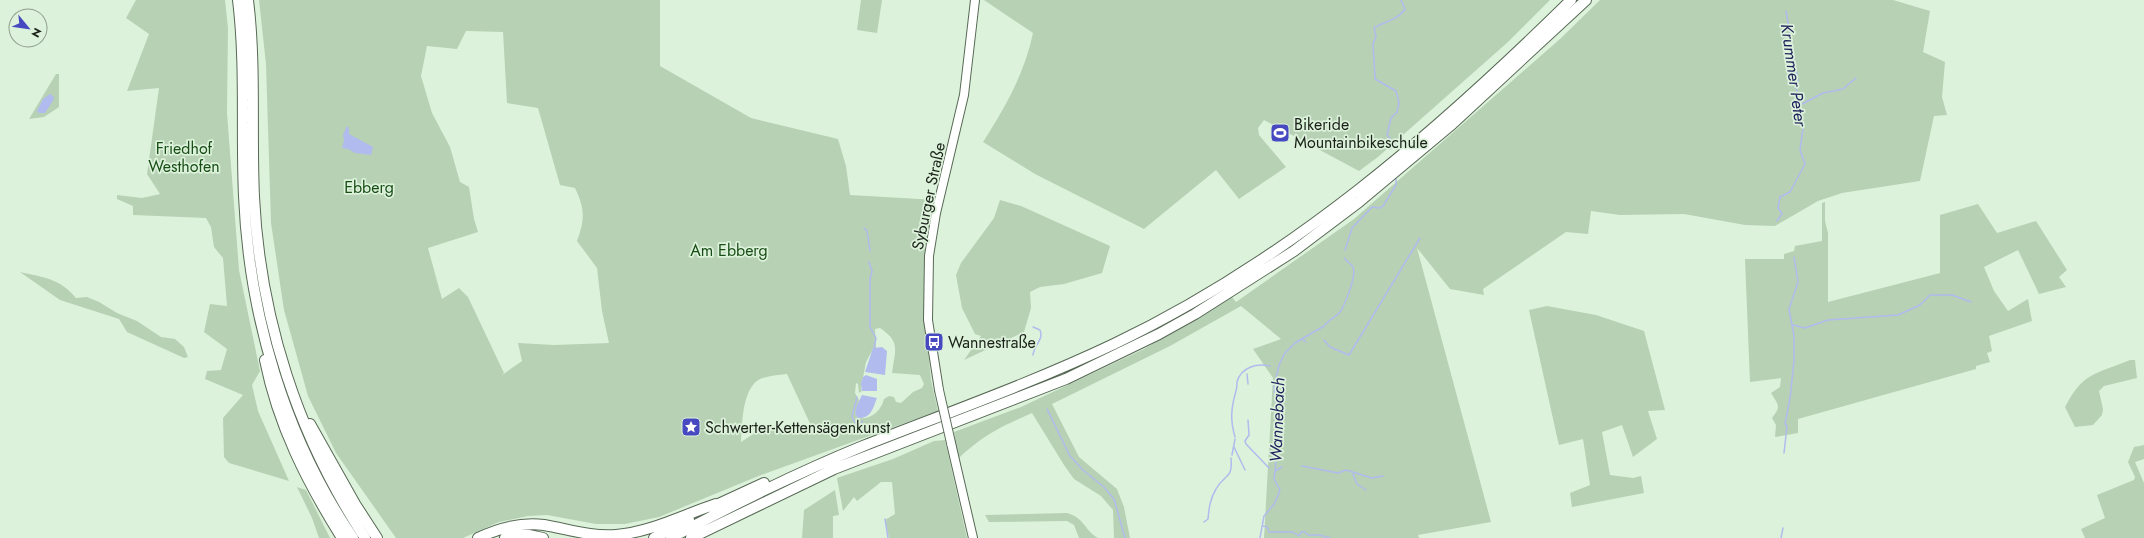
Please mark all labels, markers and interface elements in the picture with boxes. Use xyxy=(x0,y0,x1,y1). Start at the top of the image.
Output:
north arrow xyxy=(8,8,48,48)
water label: Krummer Peter xyxy=(1775,22,1813,129)
text: N xyxy=(28,25,46,41)
place label: Bikeride Mountainbikeschule xyxy=(1294,113,1428,154)
sports icon: Bikeride Mountainbikeschule xyxy=(1269,122,1291,144)
park label: Friedhof Westhofen xyxy=(148,137,220,178)
street label: Syburger Straße xyxy=(906,140,951,252)
park label: Ebberg xyxy=(344,176,394,199)
park label: Am Ebberg xyxy=(690,239,768,262)
bus stop icon: Wannestraße xyxy=(923,331,945,353)
place label: Wannestraße xyxy=(948,331,1036,354)
water label: Wannebach xyxy=(1264,377,1290,463)
place icon: Schwerter-Kettensägenkunst xyxy=(680,416,702,438)
place label: Schwerter-Kettensägenkunst xyxy=(705,416,890,439)

